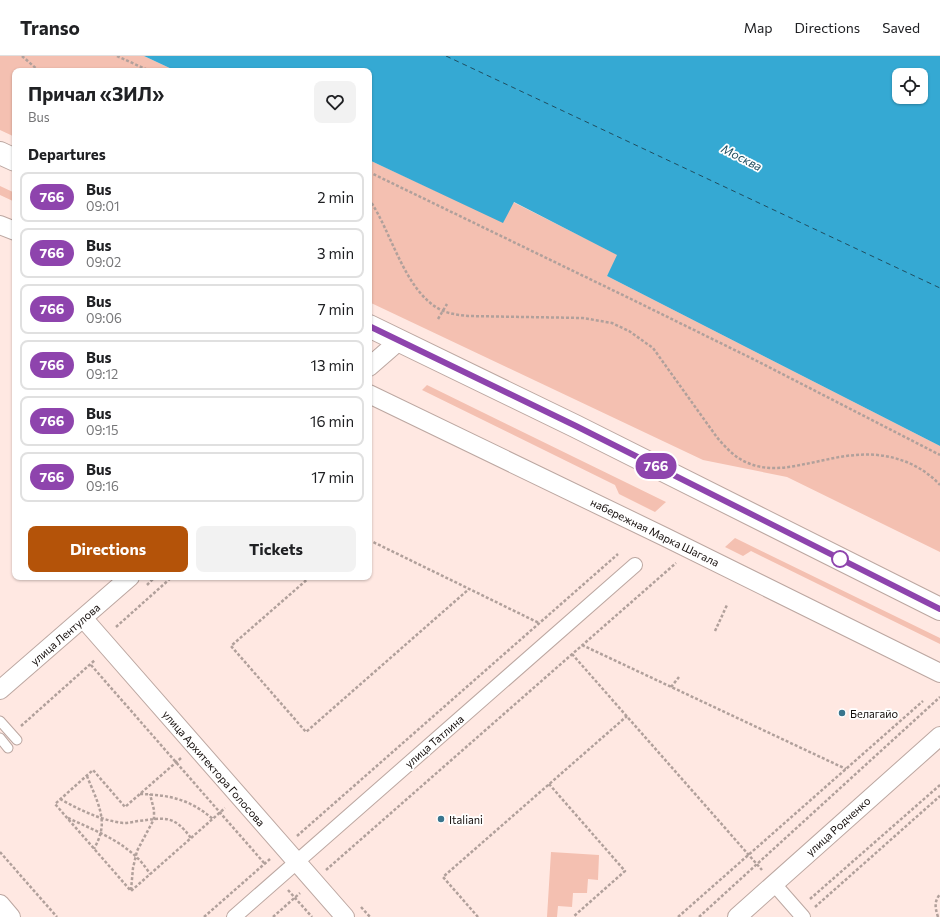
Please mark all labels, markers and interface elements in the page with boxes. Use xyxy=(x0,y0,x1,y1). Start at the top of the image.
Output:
text: Transo xyxy=(20,16,80,39)
text: Map xyxy=(744,19,773,36)
text: Directions xyxy=(795,19,860,36)
text: Saved xyxy=(882,19,920,36)
map controls xyxy=(892,68,928,104)
button: locate xyxy=(892,68,928,104)
button: heart xyxy=(314,81,356,123)
text: Причал «ЗИЛ» xyxy=(28,82,164,105)
text: Bus xyxy=(28,109,50,125)
water label: Москва xyxy=(719,141,765,173)
text: Departures xyxy=(28,145,106,163)
text: Bus xyxy=(86,180,111,198)
text: 766 xyxy=(40,188,64,205)
text: 2 min xyxy=(317,188,354,206)
text: 09:01 xyxy=(86,198,119,214)
text: Bus xyxy=(86,236,111,254)
text: 766 xyxy=(40,244,64,261)
text: 3 min xyxy=(317,244,354,262)
text: 09:02 xyxy=(86,254,121,270)
text: Bus xyxy=(86,292,111,310)
text: 766 xyxy=(40,300,64,317)
text: 7 min xyxy=(318,300,354,318)
text: 09:06 xyxy=(86,310,122,326)
text: Bus xyxy=(86,348,111,366)
text: 766 xyxy=(40,356,64,373)
text: 13 min xyxy=(311,356,354,374)
text: 09:12 xyxy=(86,366,118,382)
text: Bus xyxy=(86,404,111,422)
text: 766 xyxy=(40,412,64,429)
text: 16 min xyxy=(310,412,354,430)
text: 09:15 xyxy=(86,422,118,438)
line badge: 766 xyxy=(633,453,679,479)
text: 766 xyxy=(644,457,668,474)
text: Bus xyxy=(86,460,111,478)
text: 766 xyxy=(40,468,64,485)
text: 17 min xyxy=(311,468,354,486)
text: 09:16 xyxy=(86,478,119,494)
street label: набережная Марка Шагала xyxy=(589,495,721,569)
button: Directions xyxy=(28,526,188,572)
button: Tickets xyxy=(196,526,356,572)
unlabelled marker xyxy=(831,550,849,568)
street label: улица Лентулова xyxy=(28,600,102,668)
street label: улица Архитектора Голосова xyxy=(160,707,268,829)
place label: Белагайо xyxy=(850,707,899,720)
marker: Белагайо xyxy=(837,708,847,718)
street label: улица Татлина xyxy=(402,712,466,770)
street label: улица Родченко xyxy=(803,793,873,858)
place label: Italiani xyxy=(449,813,483,826)
marker: Italiani xyxy=(436,814,446,824)

